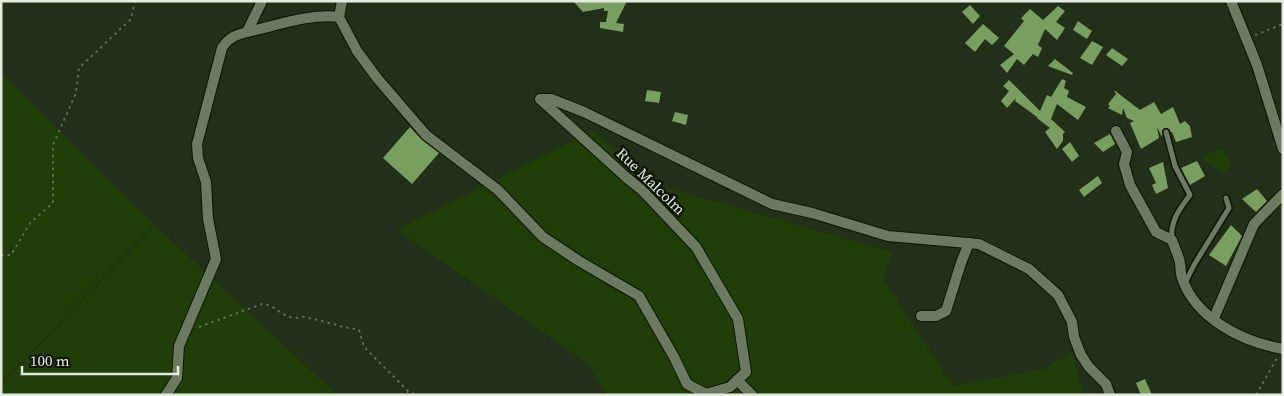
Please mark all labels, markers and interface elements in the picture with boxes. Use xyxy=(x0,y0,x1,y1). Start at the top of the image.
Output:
street label: Rue Malcolm xyxy=(612,143,690,219)
scale bar xyxy=(22,344,179,376)
text: 100 m xyxy=(30,350,70,371)

